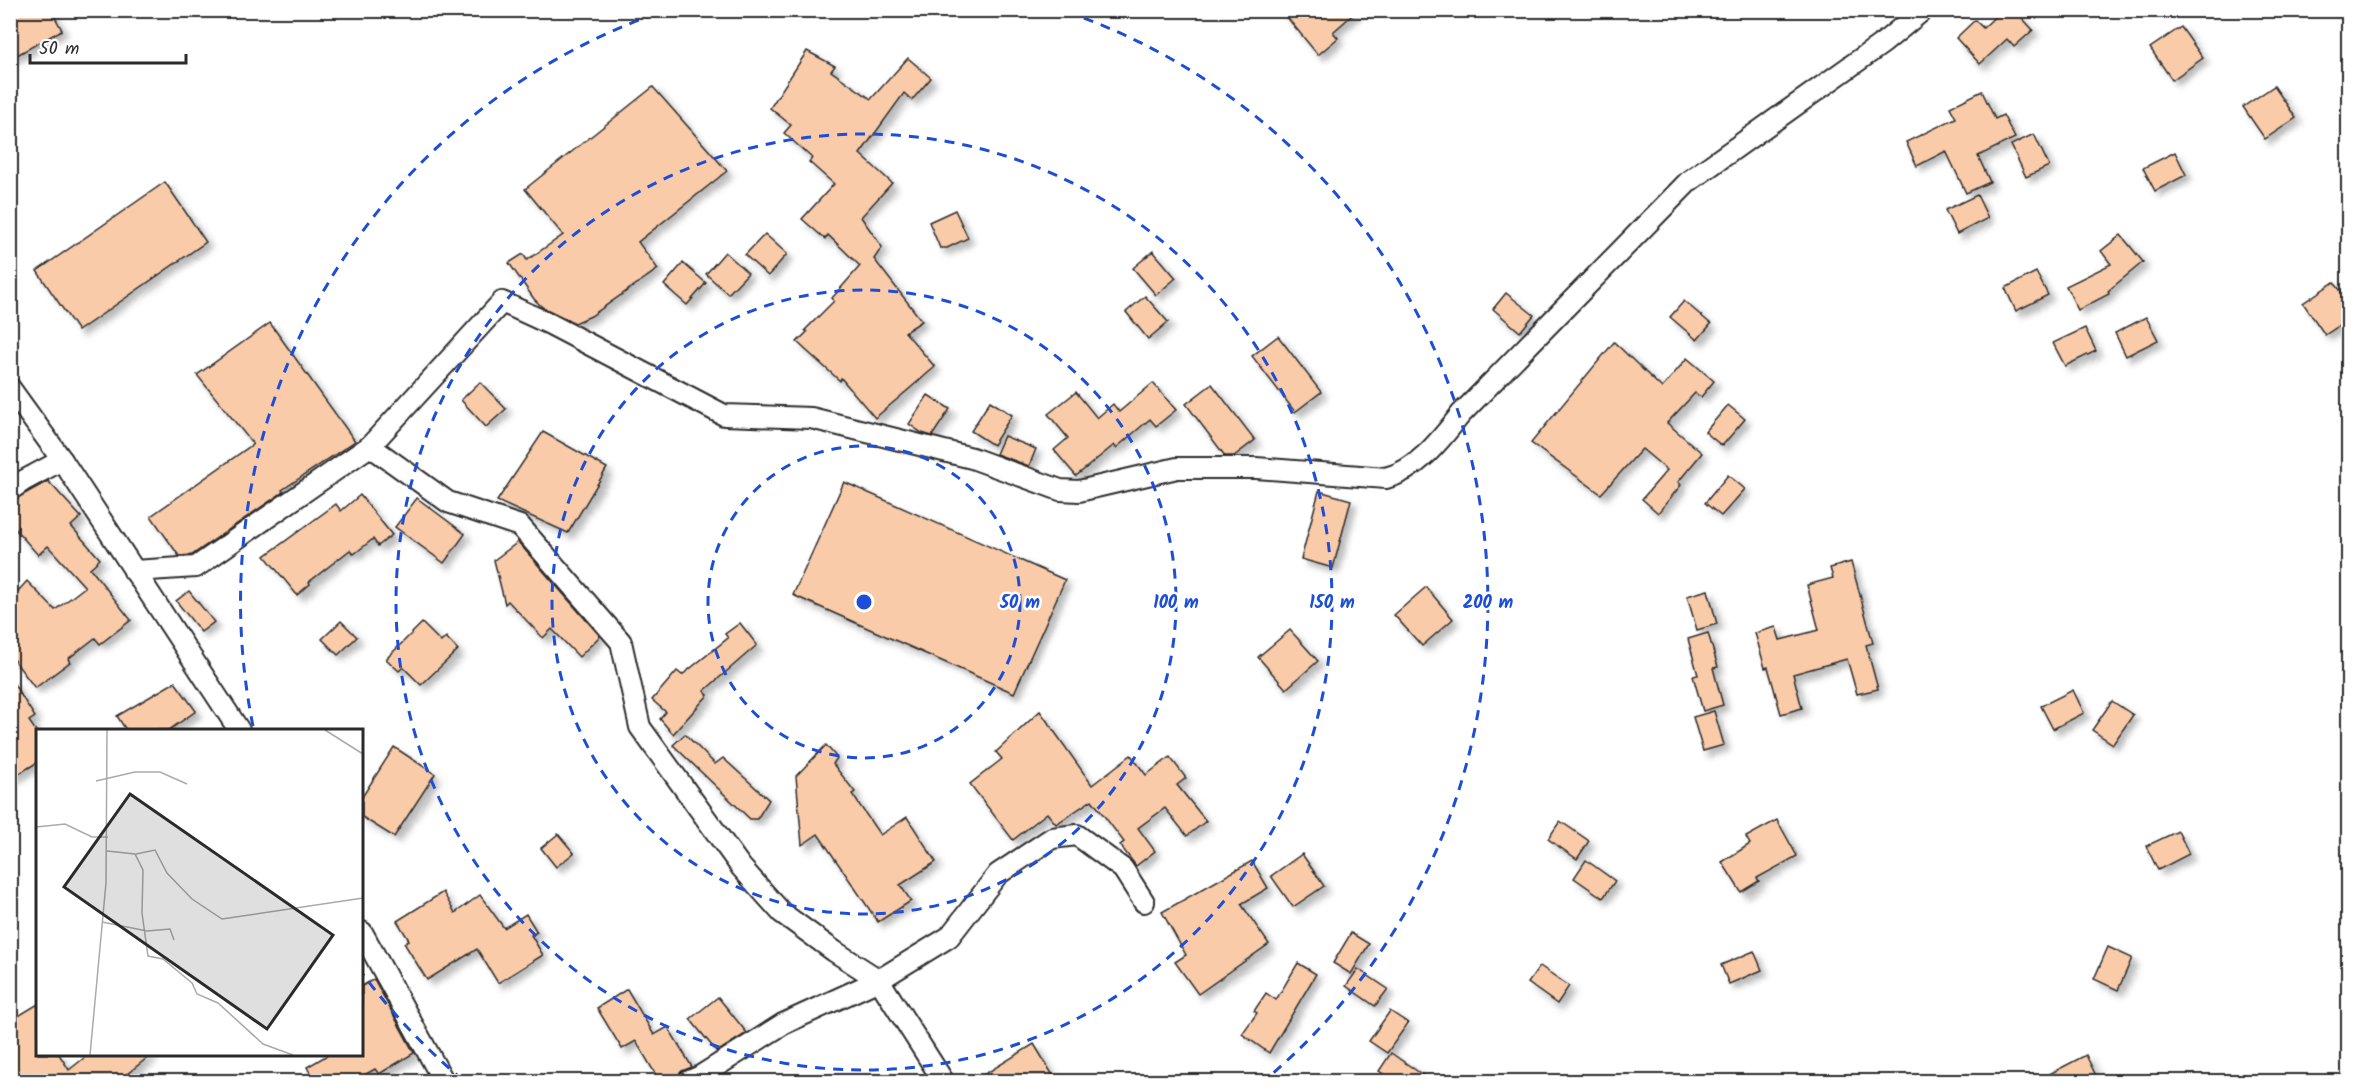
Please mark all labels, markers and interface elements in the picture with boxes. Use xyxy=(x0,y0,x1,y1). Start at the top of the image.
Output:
scale bar xyxy=(30,27,186,65)
text: 50 m xyxy=(39,35,79,64)
text: 50 m xyxy=(999,589,1040,618)
text: 100 m xyxy=(1153,589,1199,618)
text: 150 m xyxy=(1309,589,1355,618)
text: 200 m xyxy=(1463,589,1514,618)
centre of rings xyxy=(854,592,874,612)
inset map xyxy=(36,729,363,1056)

